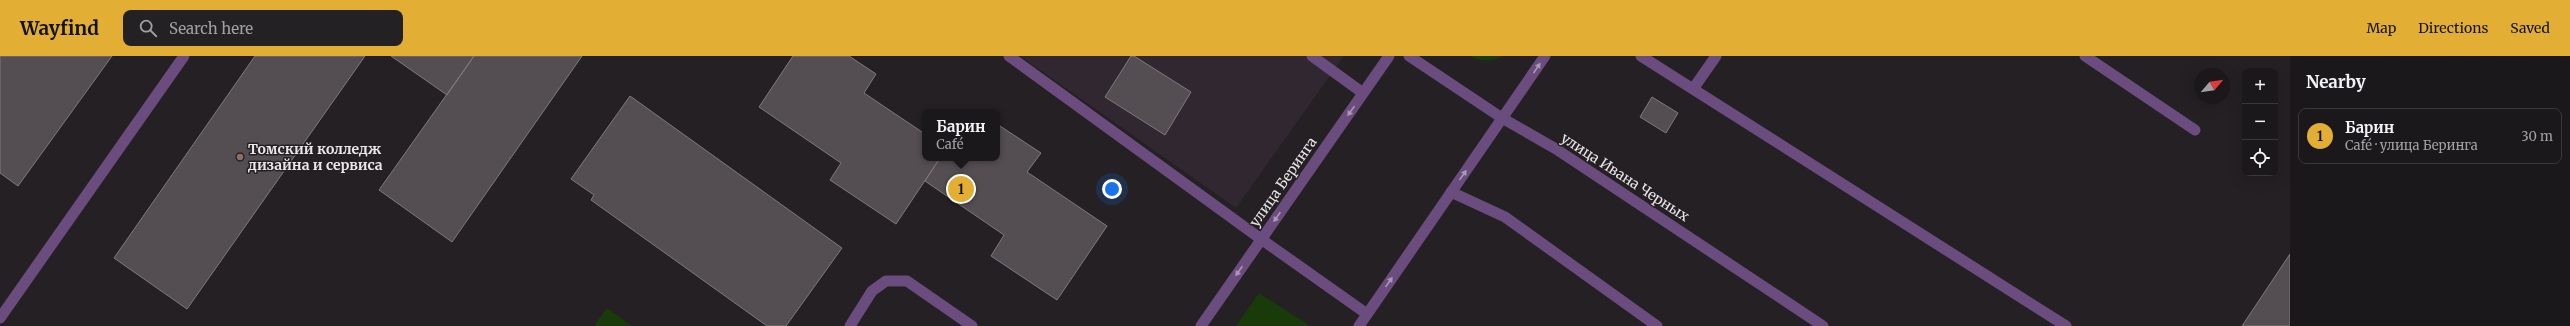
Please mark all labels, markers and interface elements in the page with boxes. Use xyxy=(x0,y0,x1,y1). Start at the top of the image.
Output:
search box xyxy=(123,10,403,46)
text: Wayfind xyxy=(20,16,99,40)
icon: search xyxy=(137,17,159,39)
text: Search here xyxy=(169,19,253,38)
text: Map xyxy=(2366,19,2396,37)
text: Directions xyxy=(2418,19,2488,37)
text: Saved xyxy=(2510,19,2550,37)
one-way arrow xyxy=(1533,63,1541,73)
north arrow xyxy=(2194,68,2230,104)
map controls xyxy=(2242,68,2278,176)
button: + xyxy=(2242,68,2278,104)
text: Nearby xyxy=(2306,71,2366,93)
button: − xyxy=(2242,104,2278,140)
one-way arrow xyxy=(1347,106,1355,116)
popup xyxy=(922,109,1000,161)
text: Барин xyxy=(936,117,986,136)
text: Барин xyxy=(2345,118,2394,137)
text: 1 xyxy=(2317,128,2323,145)
text: 30 m xyxy=(2521,128,2553,145)
street label: улица Ивана Черных xyxy=(1557,129,1693,226)
street label: улица Беринга xyxy=(1245,133,1321,230)
text: Café xyxy=(936,136,963,153)
text: Café · улица Беринга xyxy=(2345,137,2478,154)
place label: Томский колледж дизайна и сервиса xyxy=(247,140,383,174)
button: locate xyxy=(2242,140,2278,176)
marker: Томский колледж дизайна и сервиса xyxy=(235,152,245,162)
one-way arrow xyxy=(1459,170,1467,180)
pin: 1 xyxy=(948,174,974,204)
your location xyxy=(1102,179,1122,199)
one-way arrow xyxy=(1273,212,1281,223)
one-way arrow xyxy=(1235,266,1243,276)
one-way arrow xyxy=(1385,276,1393,287)

